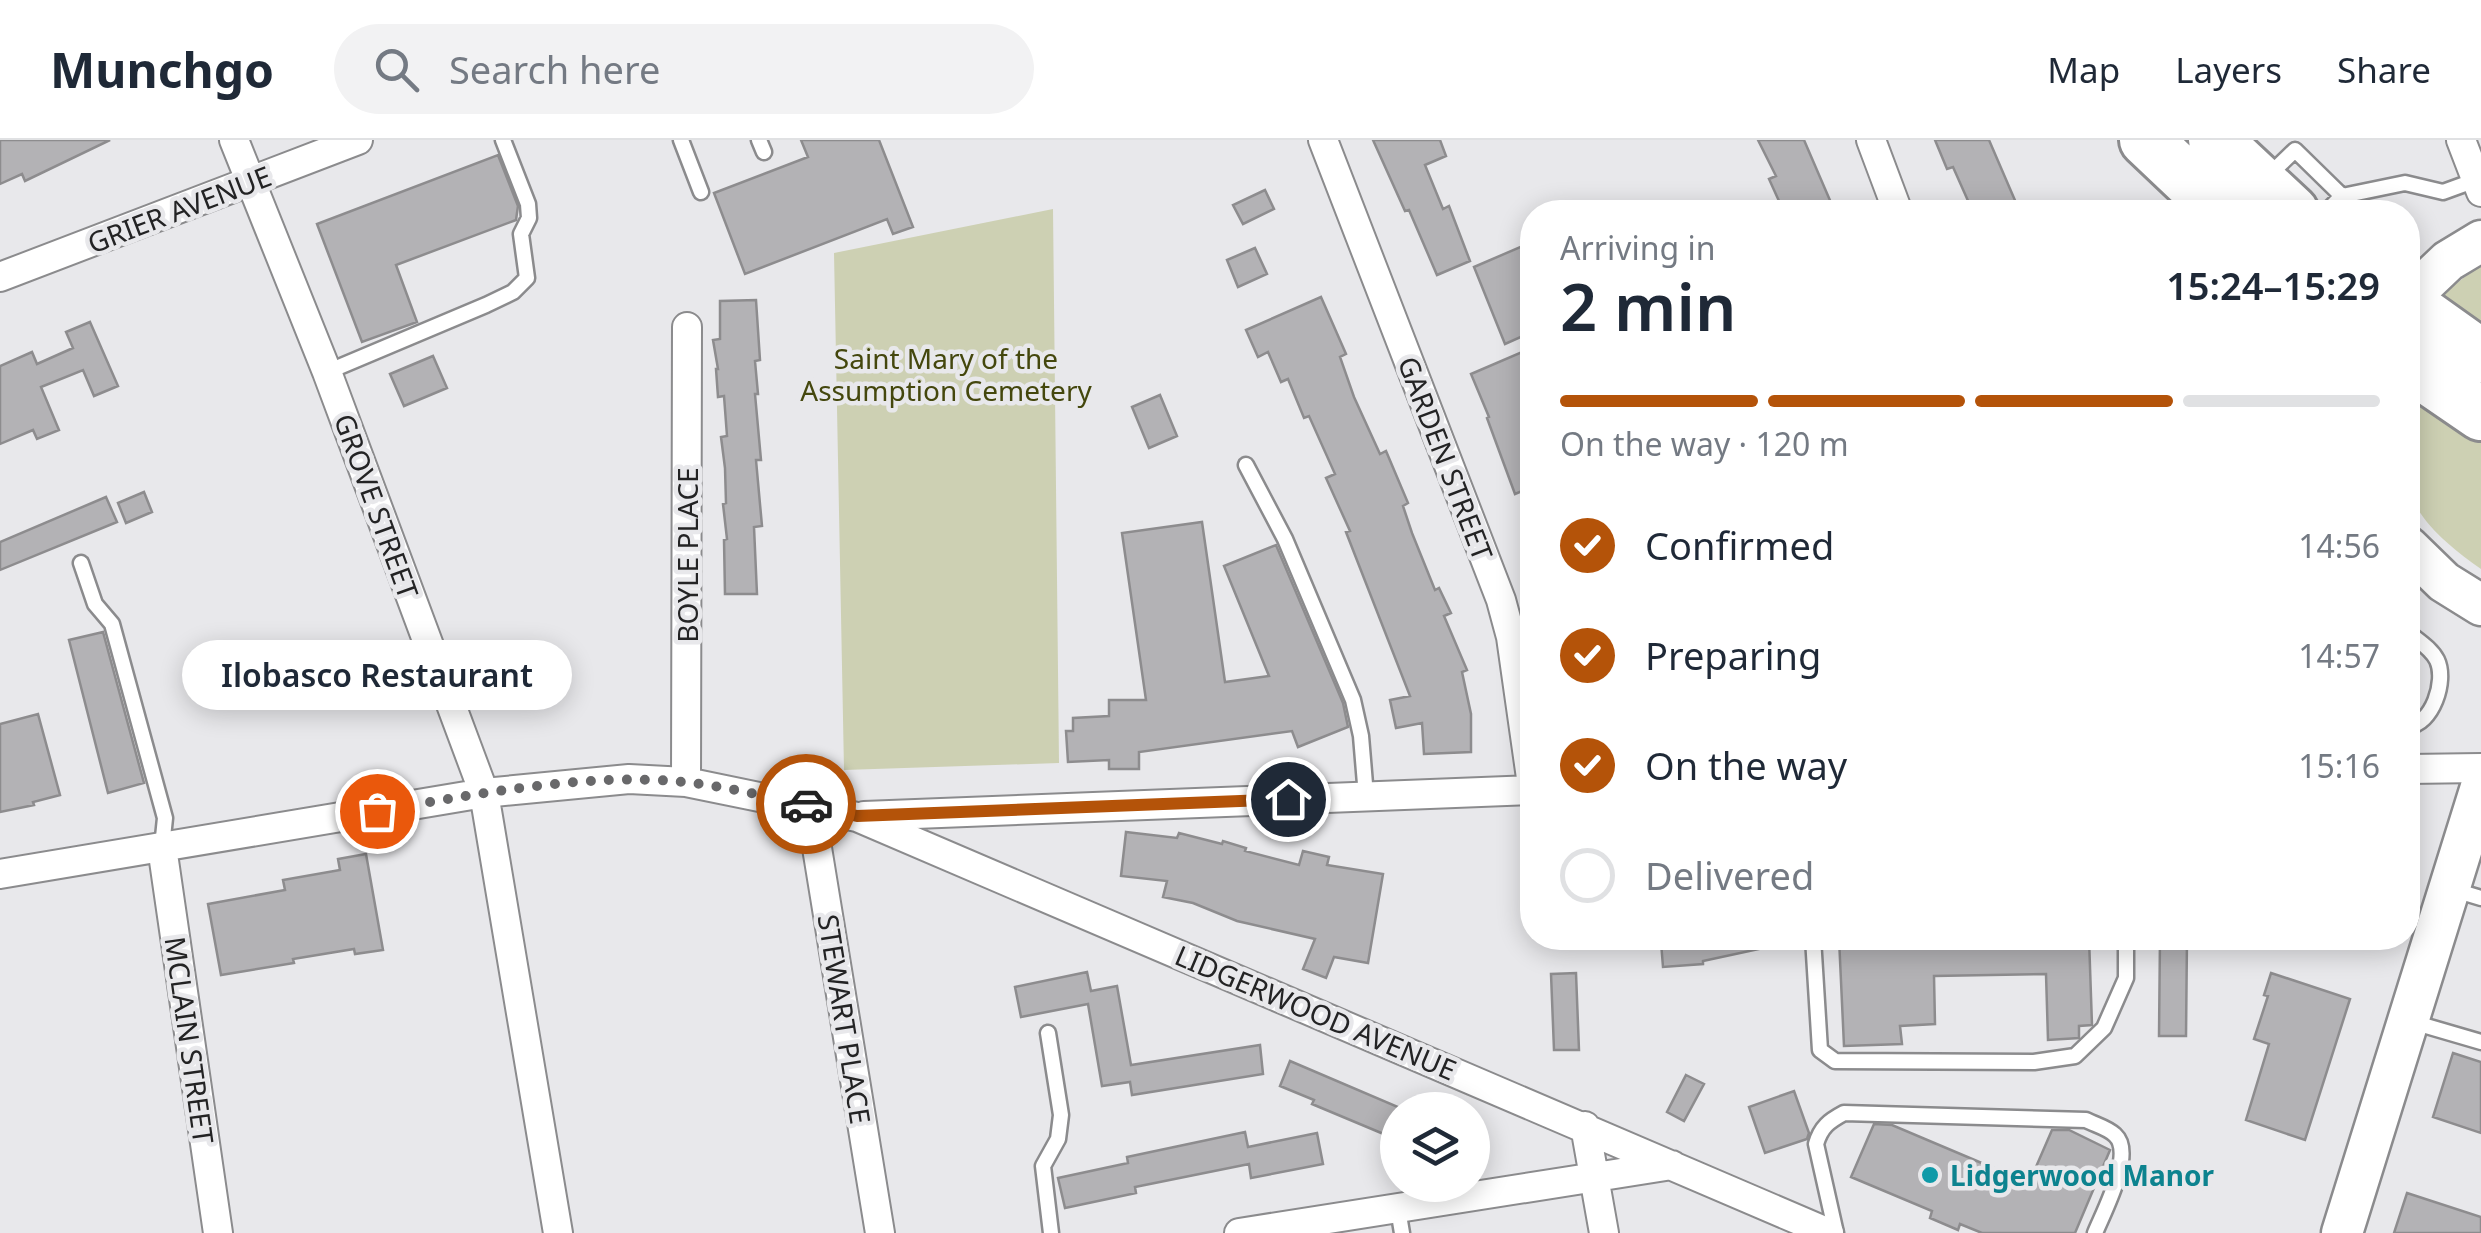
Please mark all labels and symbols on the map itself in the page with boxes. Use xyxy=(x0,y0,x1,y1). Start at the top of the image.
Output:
street label: GRIER AVENUE xyxy=(82,156,276,262)
park label: Saint Mary of the Assumption Cemetery xyxy=(800,339,1092,409)
street label: GARDEN STREET xyxy=(1390,351,1502,566)
street label: GROVE STREET xyxy=(326,408,428,604)
street label: BOYLE PLACE xyxy=(668,467,706,643)
callout: Ilobasco Restaurant xyxy=(182,641,572,711)
courier xyxy=(756,754,856,854)
pin xyxy=(1246,757,1331,842)
pin xyxy=(335,769,420,854)
street label: STEWART PLACE xyxy=(810,911,880,1127)
street label: MCLAIN STREET xyxy=(157,934,223,1146)
street label: LIDGERWOOD AVENUE xyxy=(1170,936,1462,1088)
place label: Lidgerwood Manor xyxy=(1950,1156,2214,1194)
marker: Lidgerwood Manor xyxy=(1919,1164,1941,1186)

